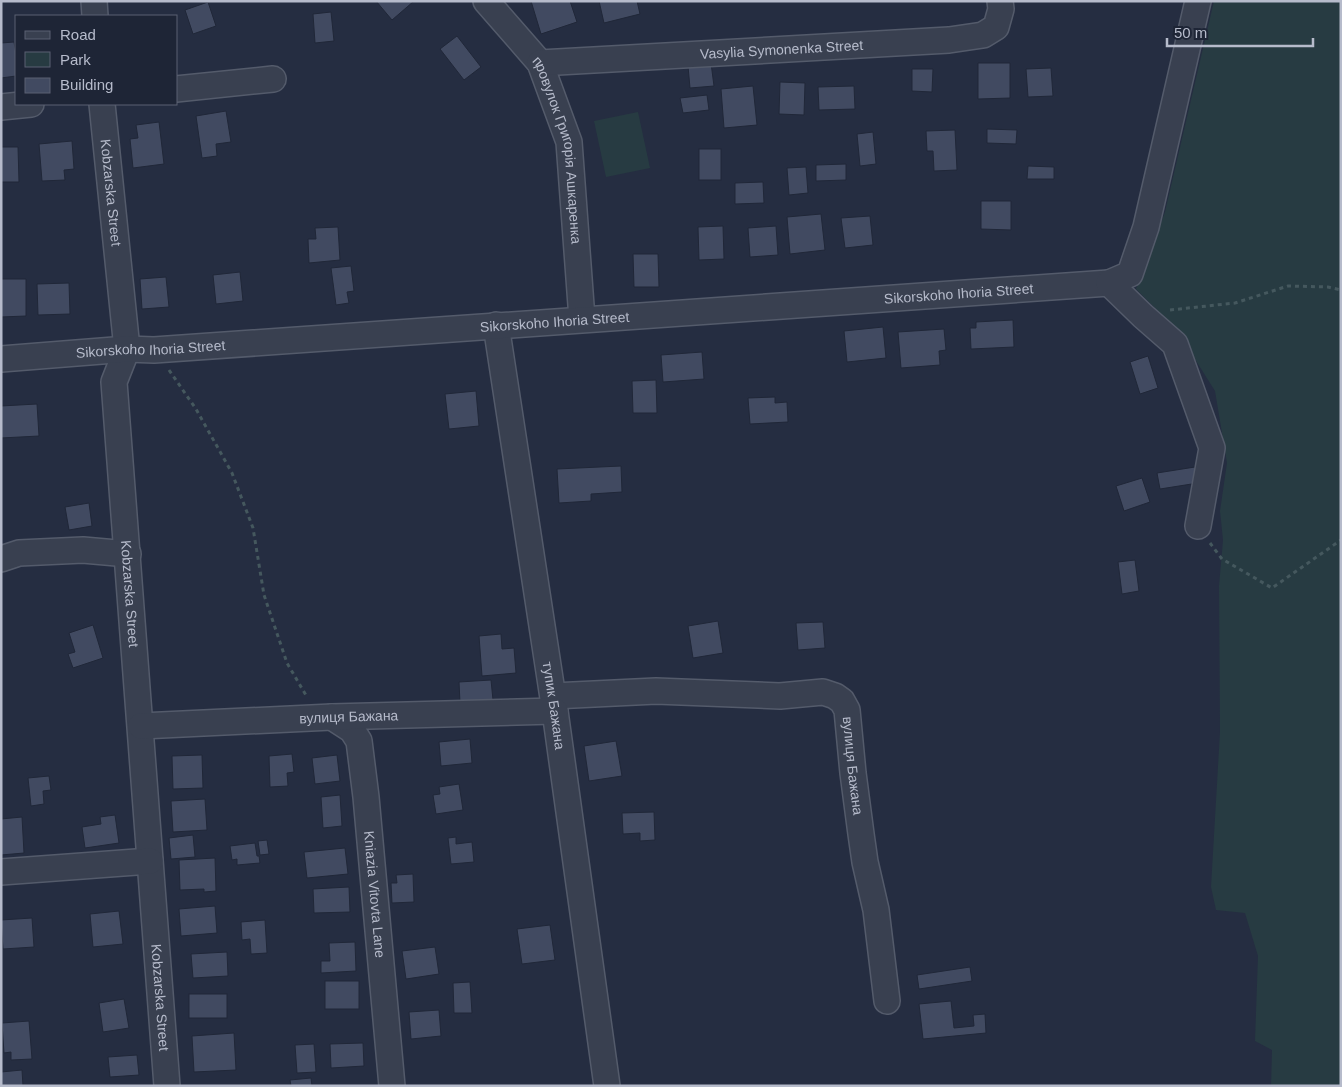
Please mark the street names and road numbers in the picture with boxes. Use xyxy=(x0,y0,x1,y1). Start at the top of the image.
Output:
street label: Vasylia Symonenka Street xyxy=(700,37,864,62)
street label: провулок Григорія Ашкаренка xyxy=(530,53,584,245)
street label: Kobzarska Street xyxy=(98,138,124,247)
street label: Sikorskoho Ihoria Street xyxy=(883,280,1034,307)
street label: Sikorskoho Ihoria Street xyxy=(479,309,630,335)
street label: Sikorskoho Ihoria Street xyxy=(75,337,226,361)
street label: Kobzarska Street xyxy=(118,539,142,648)
street label: тупик Бажана xyxy=(540,661,568,751)
street label: вулиця Бажана xyxy=(299,707,399,727)
street label: вулиця Бажана xyxy=(840,716,866,816)
street label: Kniazia Vitovta Lane xyxy=(361,830,388,959)
street label: Kobzarska Street xyxy=(148,943,172,1052)

